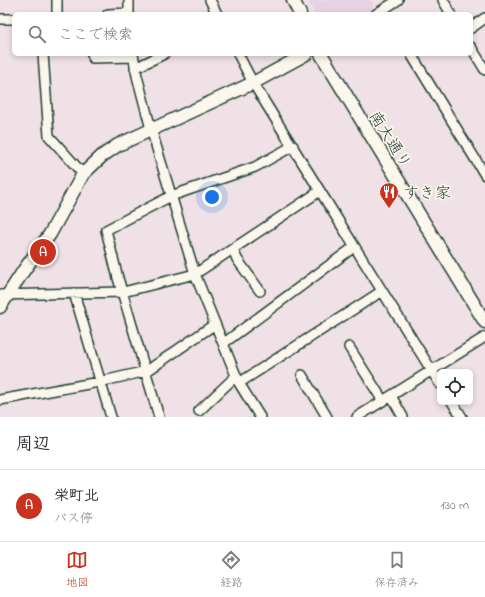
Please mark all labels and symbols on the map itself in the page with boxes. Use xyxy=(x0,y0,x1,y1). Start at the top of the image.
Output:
street label: 南大通り xyxy=(362,107,416,174)
restaurant icon: すき家 xyxy=(378,181,400,209)
place label: すき家 xyxy=(403,182,451,206)
your location xyxy=(202,187,222,207)
pin: A xyxy=(30,237,56,267)

